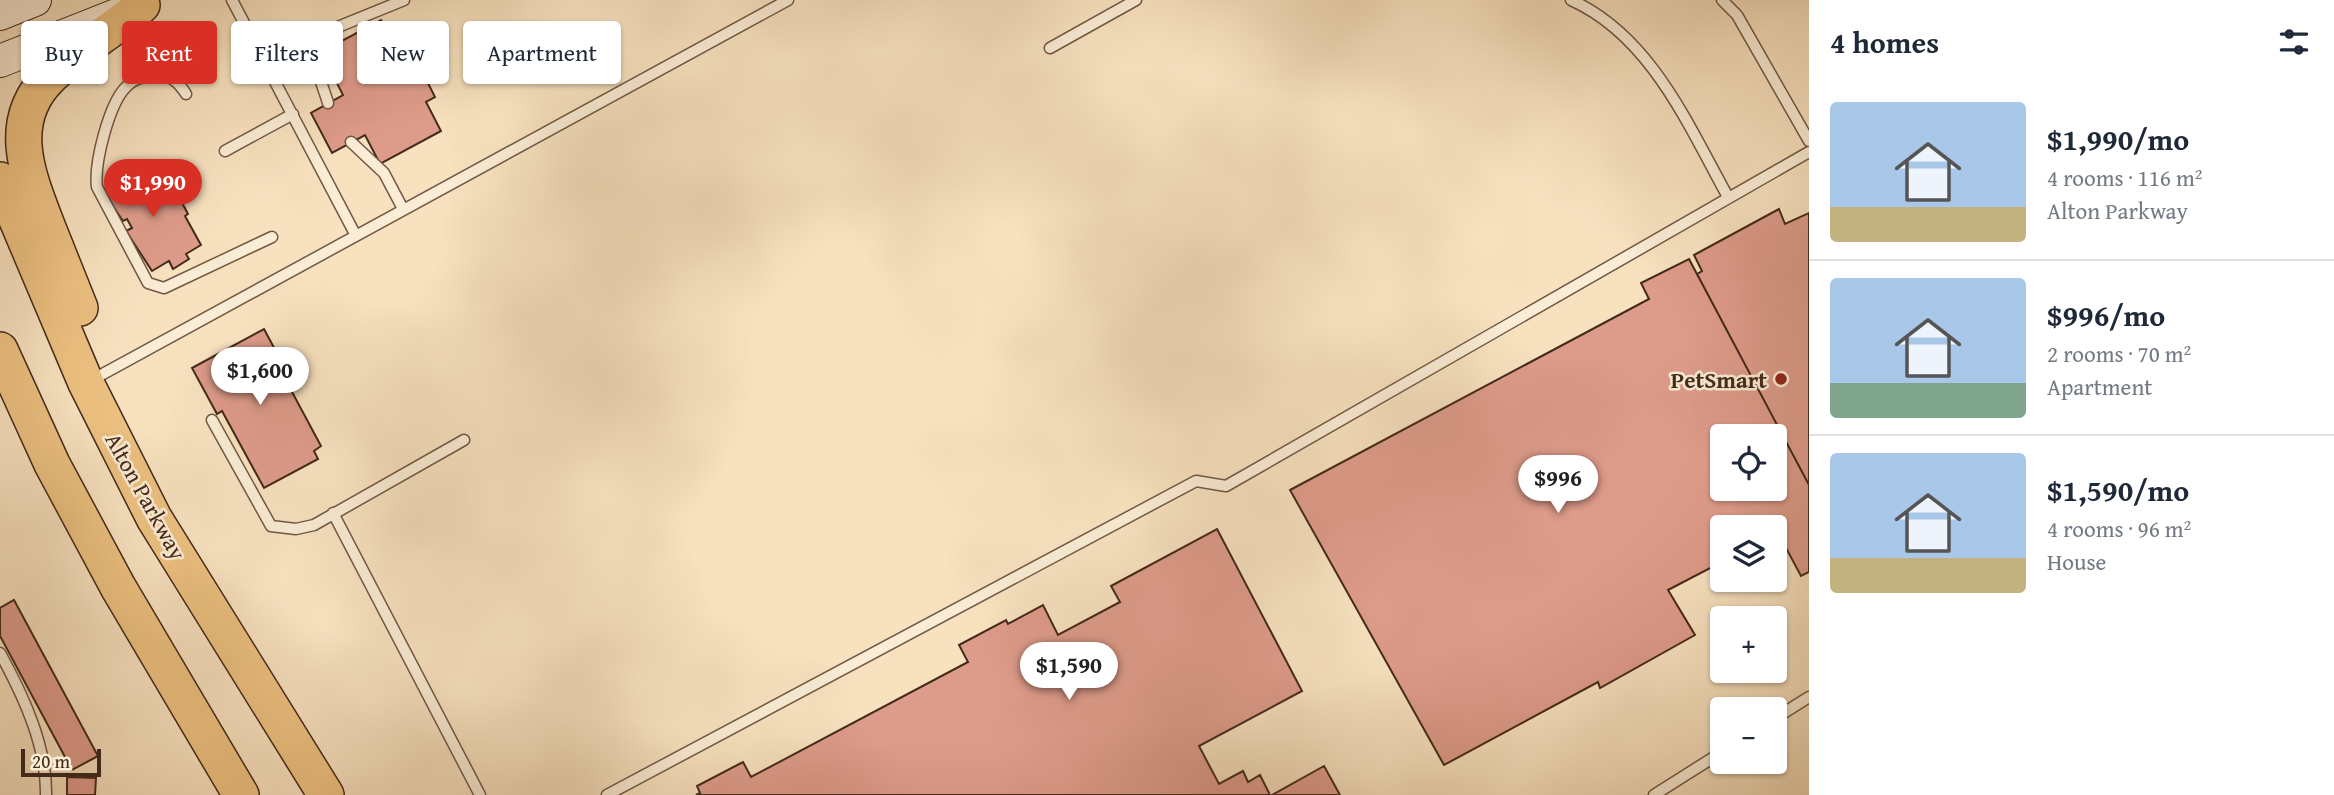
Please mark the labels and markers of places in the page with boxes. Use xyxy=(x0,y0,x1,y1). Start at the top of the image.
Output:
pin: $1,990 xyxy=(96,160,210,219)
pin: $1,600 xyxy=(203,348,317,407)
place label: PetSmart xyxy=(1671,363,1767,396)
marker: PetSmart xyxy=(1773,371,1789,387)
pin: $996 xyxy=(1517,456,1599,515)
pin: $1,590 xyxy=(1012,642,1126,702)

